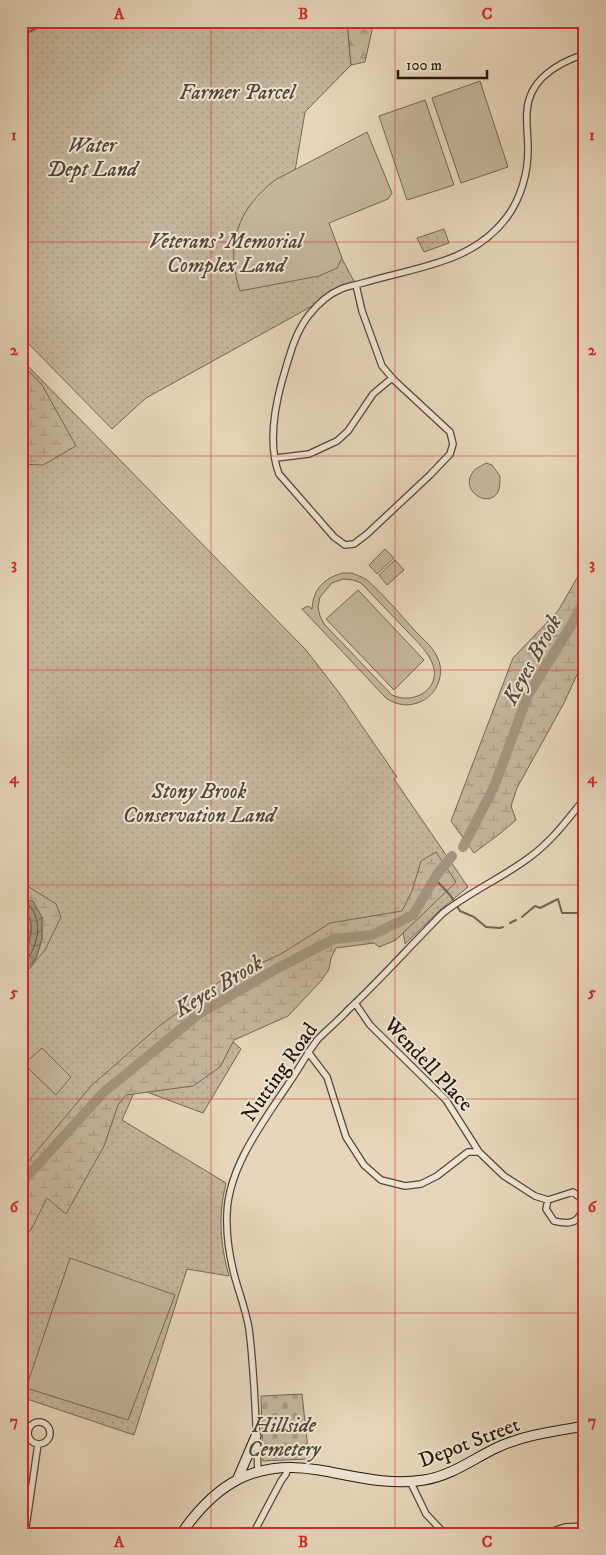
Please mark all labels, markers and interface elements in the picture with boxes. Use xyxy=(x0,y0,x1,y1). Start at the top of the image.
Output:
text: A xyxy=(113,4,125,24)
text: B xyxy=(298,4,308,24)
text: C xyxy=(482,4,492,24)
scale bar xyxy=(398,48,487,80)
text: 100 m xyxy=(406,56,442,75)
park label: Farmer Parcel xyxy=(179,80,297,106)
text: 1 xyxy=(11,125,17,145)
text: 1 xyxy=(589,125,595,145)
park label: Water Dept Land xyxy=(47,133,140,183)
park label: Veterans' Memorial Complex Land xyxy=(149,229,305,279)
text: 2 xyxy=(10,340,19,360)
text: 2 xyxy=(588,340,597,360)
text: 3 xyxy=(11,554,17,574)
text: 3 xyxy=(589,554,595,574)
water label: Keyes Brook xyxy=(496,609,568,710)
text: 4 xyxy=(8,768,19,788)
text: 4 xyxy=(586,768,597,788)
park label: Stony Brook Conservation Land xyxy=(123,779,278,829)
water label: Keyes Brook xyxy=(169,949,269,1024)
text: 5 xyxy=(9,982,18,1002)
text: 5 xyxy=(587,982,596,1002)
street label: Wendell Place xyxy=(377,1011,479,1117)
street label: Nutting Road xyxy=(236,1018,324,1127)
text: 6 xyxy=(10,1197,20,1217)
text: 6 xyxy=(588,1197,598,1217)
text: 7 xyxy=(10,1411,18,1431)
text: 7 xyxy=(588,1411,596,1431)
street label: Depot Street xyxy=(415,1412,524,1474)
park label: Hillside Cemetery xyxy=(247,1413,322,1463)
text: A xyxy=(113,1532,125,1552)
text: B xyxy=(298,1532,308,1552)
text: C xyxy=(482,1532,492,1552)

